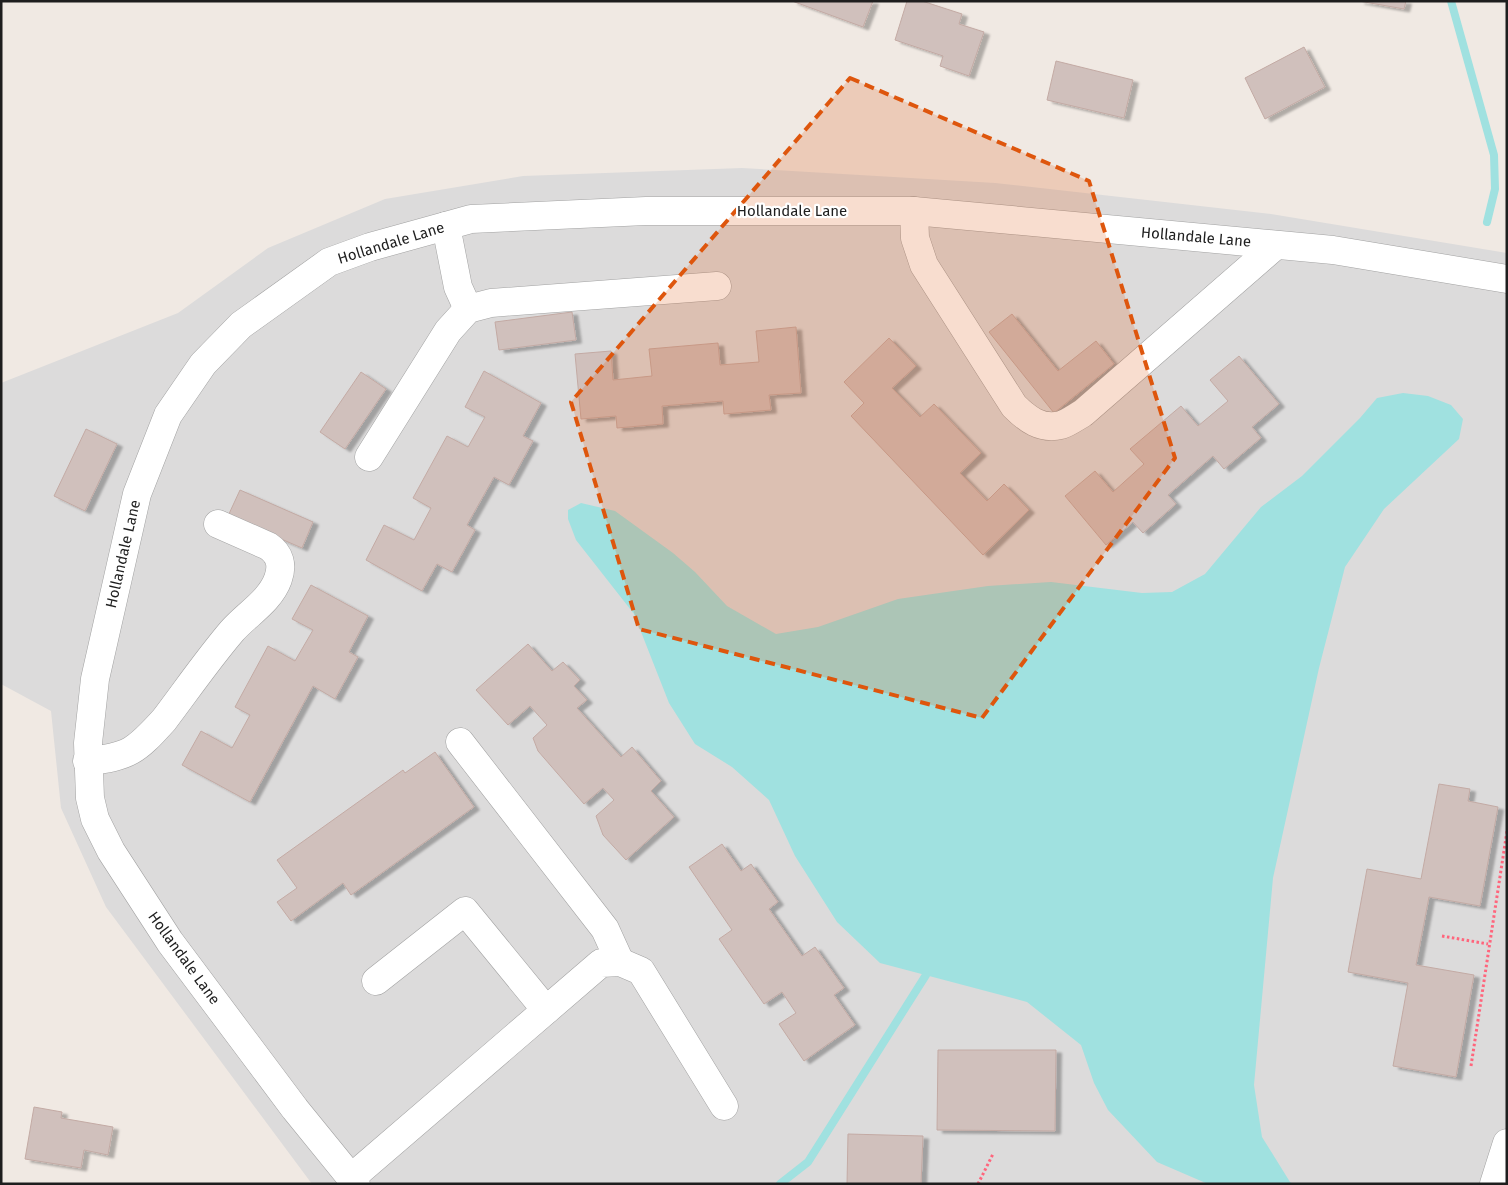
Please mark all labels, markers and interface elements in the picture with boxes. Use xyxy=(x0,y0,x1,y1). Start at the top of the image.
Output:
street label: Hollandale Lane xyxy=(737,202,847,220)
street label: Hollandale Lane xyxy=(336,218,446,268)
street label: Hollandale Lane xyxy=(1140,223,1252,251)
street label: Hollandale Lane xyxy=(102,498,144,610)
street label: Hollandale Lane xyxy=(144,908,224,1008)

